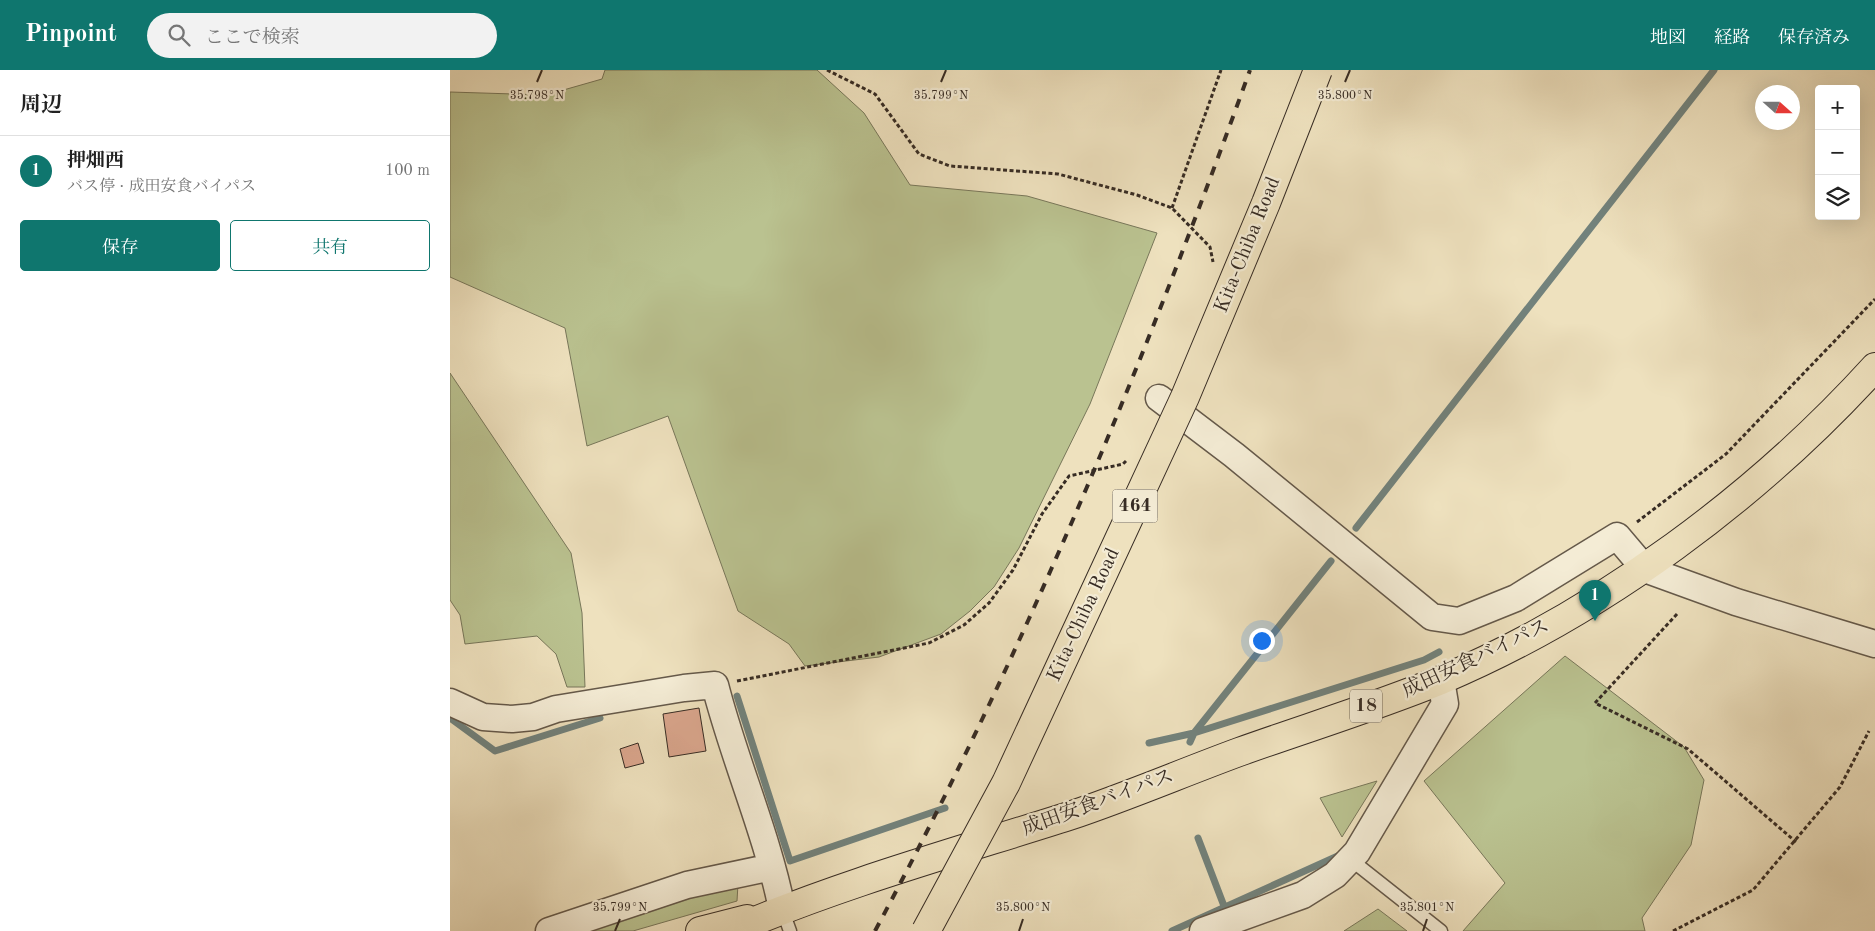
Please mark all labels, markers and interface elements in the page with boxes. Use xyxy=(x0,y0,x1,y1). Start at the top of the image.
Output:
search box xyxy=(147,13,497,58)
icon: search xyxy=(165,21,193,49)
text: Pinpoint xyxy=(25,23,117,47)
text: ここで検索 xyxy=(205,29,300,48)
text: 地図 xyxy=(1650,29,1686,47)
text: 経路 xyxy=(1714,29,1750,47)
text: 保存済み xyxy=(1778,29,1850,47)
north arrow xyxy=(1755,85,1800,130)
map controls xyxy=(1815,85,1860,220)
button: + xyxy=(1815,85,1860,130)
text: 35.798°N xyxy=(510,89,564,102)
text: 35.799°N xyxy=(914,89,968,102)
text: 35.800°N xyxy=(1318,89,1372,102)
text: 周辺 xyxy=(20,95,62,116)
button: − xyxy=(1815,130,1860,175)
text: 押畑西 xyxy=(67,152,124,171)
text: 1 xyxy=(31,163,41,179)
text: 100 m xyxy=(385,163,430,179)
street label: Kita-Chiba Road xyxy=(1212,174,1284,316)
button: layers xyxy=(1815,175,1860,220)
text: バス停 · 成田安食バイパス xyxy=(67,179,256,195)
button: 保存 xyxy=(20,220,220,271)
button: 共有 xyxy=(230,220,430,271)
road number: 464 xyxy=(1112,490,1158,522)
street label: Kita-Chiba Road xyxy=(1044,545,1124,685)
pin: 1 xyxy=(1579,580,1611,621)
street label: 成田安食バイパス xyxy=(1399,614,1553,702)
your location xyxy=(1249,628,1275,654)
road number: 18 xyxy=(1350,690,1382,722)
street label: 成田安食バイパス xyxy=(1019,764,1176,840)
text: 35.799°N xyxy=(593,901,647,914)
text: 35.800°N xyxy=(996,901,1050,914)
text: 35.801°N xyxy=(1400,901,1454,914)

